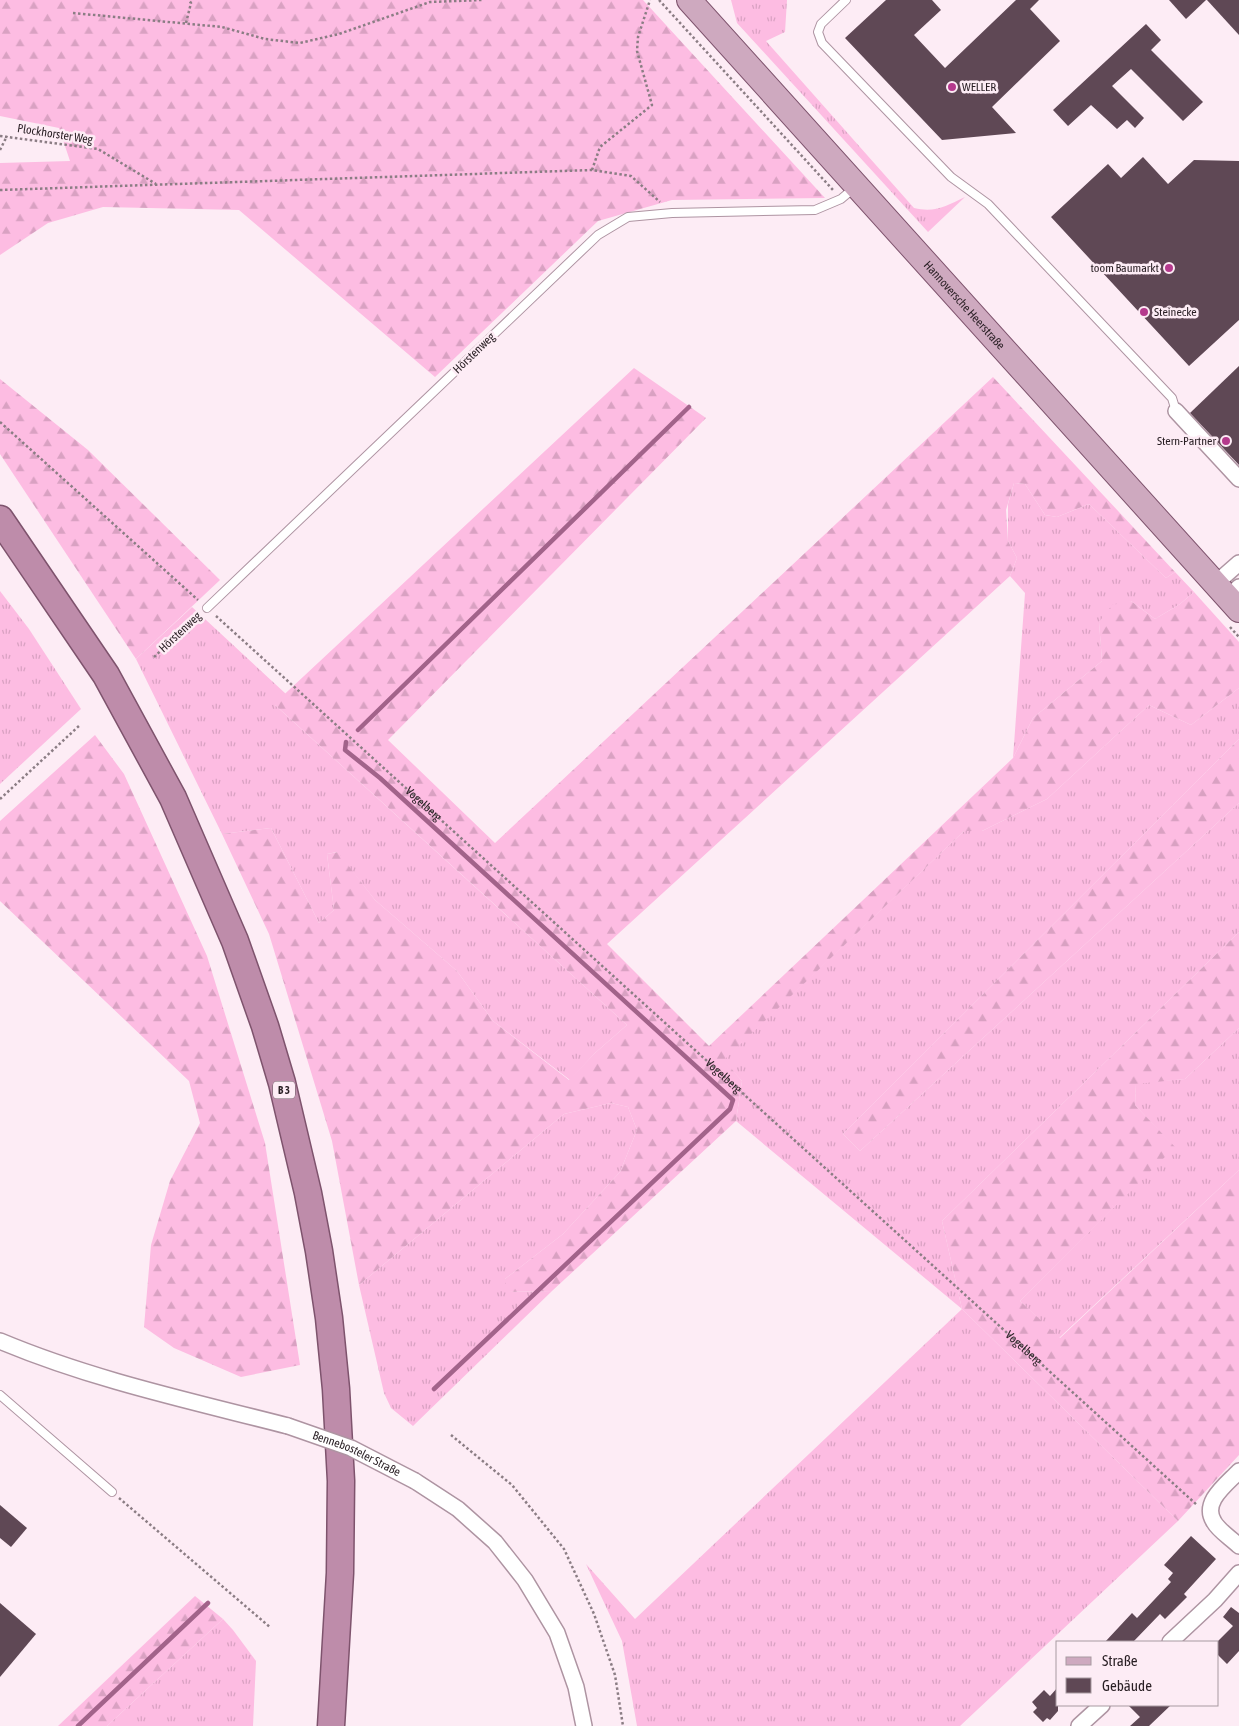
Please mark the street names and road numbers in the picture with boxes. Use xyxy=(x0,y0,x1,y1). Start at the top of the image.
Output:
street label: Plockhorster Weg xyxy=(16,121,95,147)
street label: Hannoversche Heerstraße xyxy=(921,258,1008,352)
street label: Hörstenweg xyxy=(450,329,498,376)
street label: Hörstenweg xyxy=(156,608,205,655)
street label: Vogelberg xyxy=(402,784,445,825)
street label: Vogelberg xyxy=(702,1056,745,1097)
road number: B 3 xyxy=(273,1082,295,1098)
street label: Vogelberg xyxy=(1003,1328,1045,1369)
street label: Bennebosteler Straße xyxy=(311,1428,403,1479)

